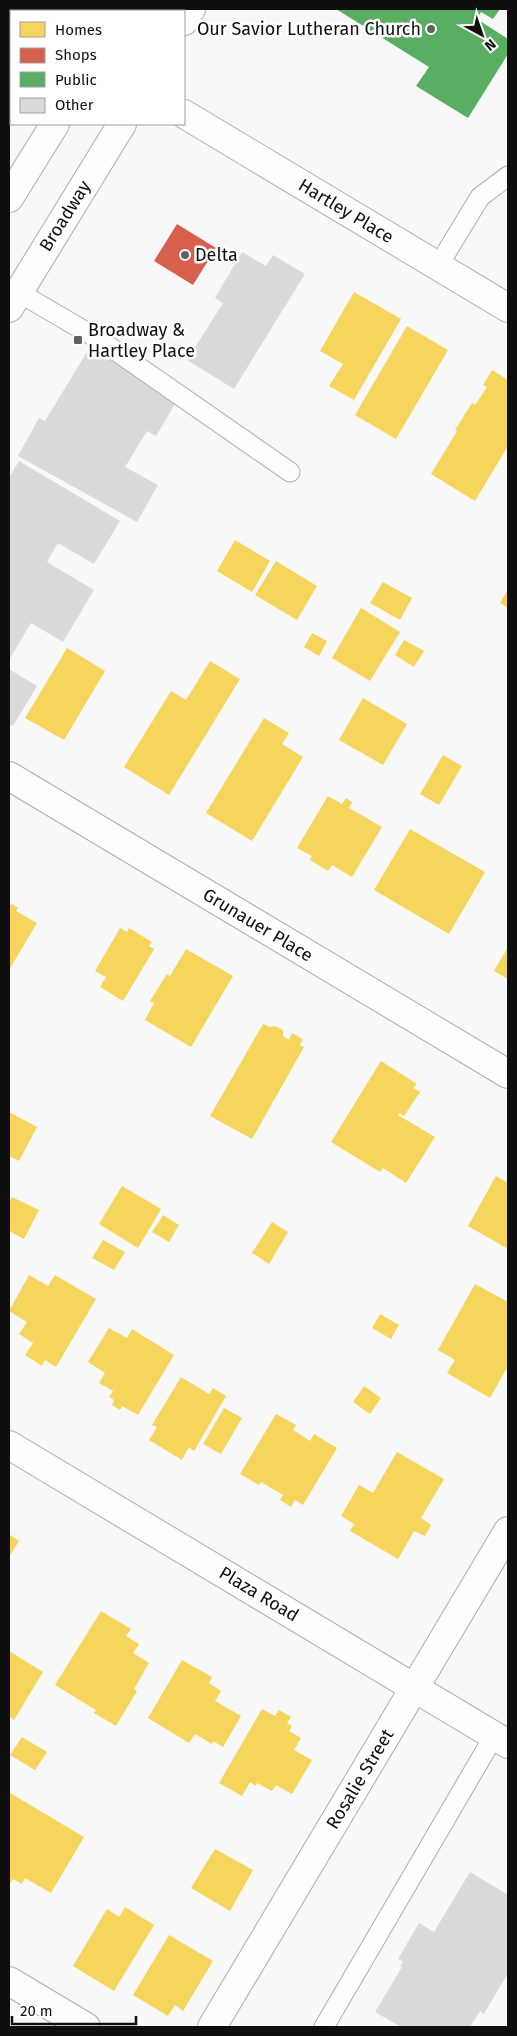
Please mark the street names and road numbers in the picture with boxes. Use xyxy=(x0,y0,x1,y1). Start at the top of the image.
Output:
street label: Hartley Place xyxy=(294,174,398,248)
street label: Broadway xyxy=(35,176,95,255)
street label: Grunauer Place xyxy=(199,884,317,966)
street label: Plaza Road xyxy=(215,1562,303,1626)
street label: Rosalie Street xyxy=(322,1725,399,1833)

